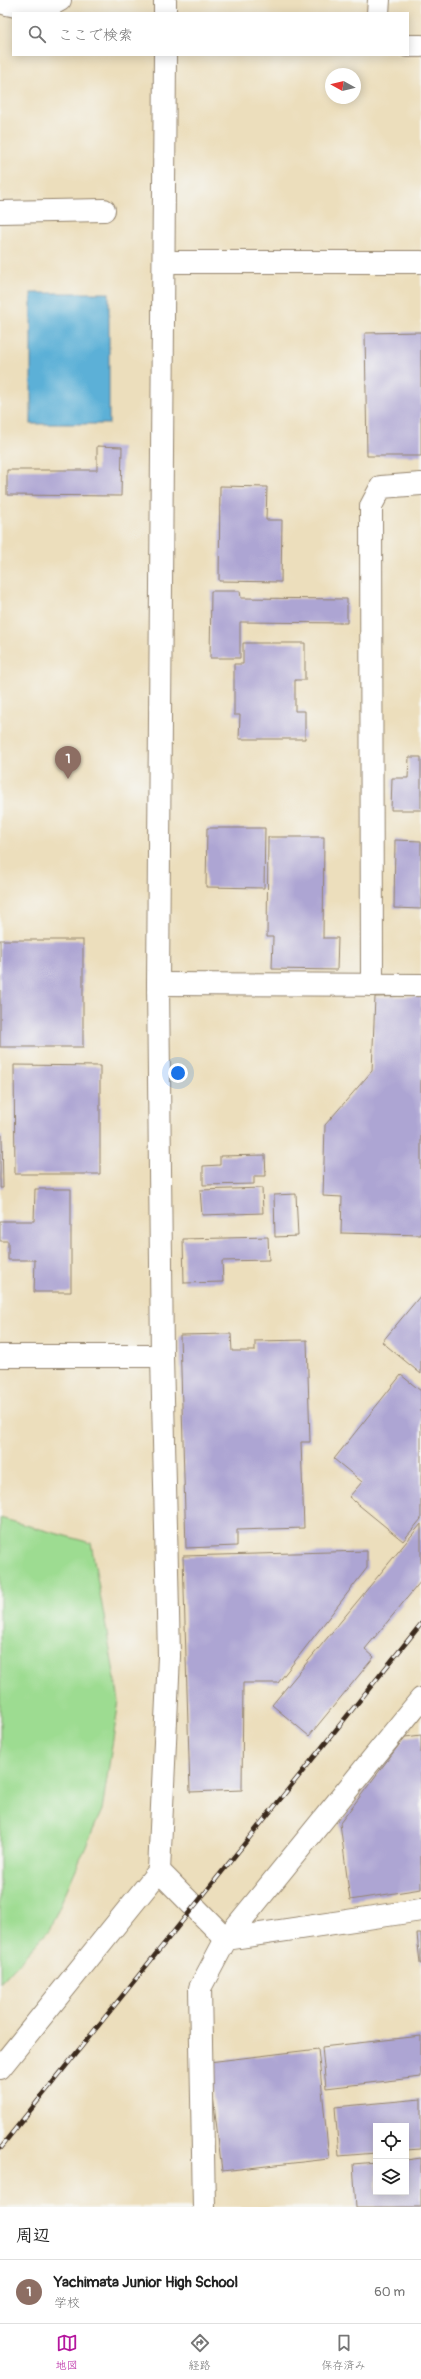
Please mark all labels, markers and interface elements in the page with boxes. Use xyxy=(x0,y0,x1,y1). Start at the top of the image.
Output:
search box xyxy=(12,12,409,56)
icon: search xyxy=(26,23,48,45)
text: ここで検索 xyxy=(58,26,133,45)
north arrow xyxy=(325,68,361,104)
pin: 1 xyxy=(55,746,81,779)
your location xyxy=(168,1063,188,1083)
map controls xyxy=(373,2123,409,2195)
button: locate xyxy=(373,2123,409,2159)
button: layers xyxy=(373,2159,409,2195)
text: 周辺 xyxy=(16,2225,50,2246)
text: Yachimata Junior High School xyxy=(54,2273,238,2292)
text: 1 xyxy=(26,2284,32,2300)
text: 60 m xyxy=(374,2284,405,2300)
text: 学校 xyxy=(54,2295,80,2311)
tab: 地図 xyxy=(56,2332,78,2372)
tab: 経路 xyxy=(189,2332,211,2372)
tab: 保存済み xyxy=(322,2332,366,2372)

